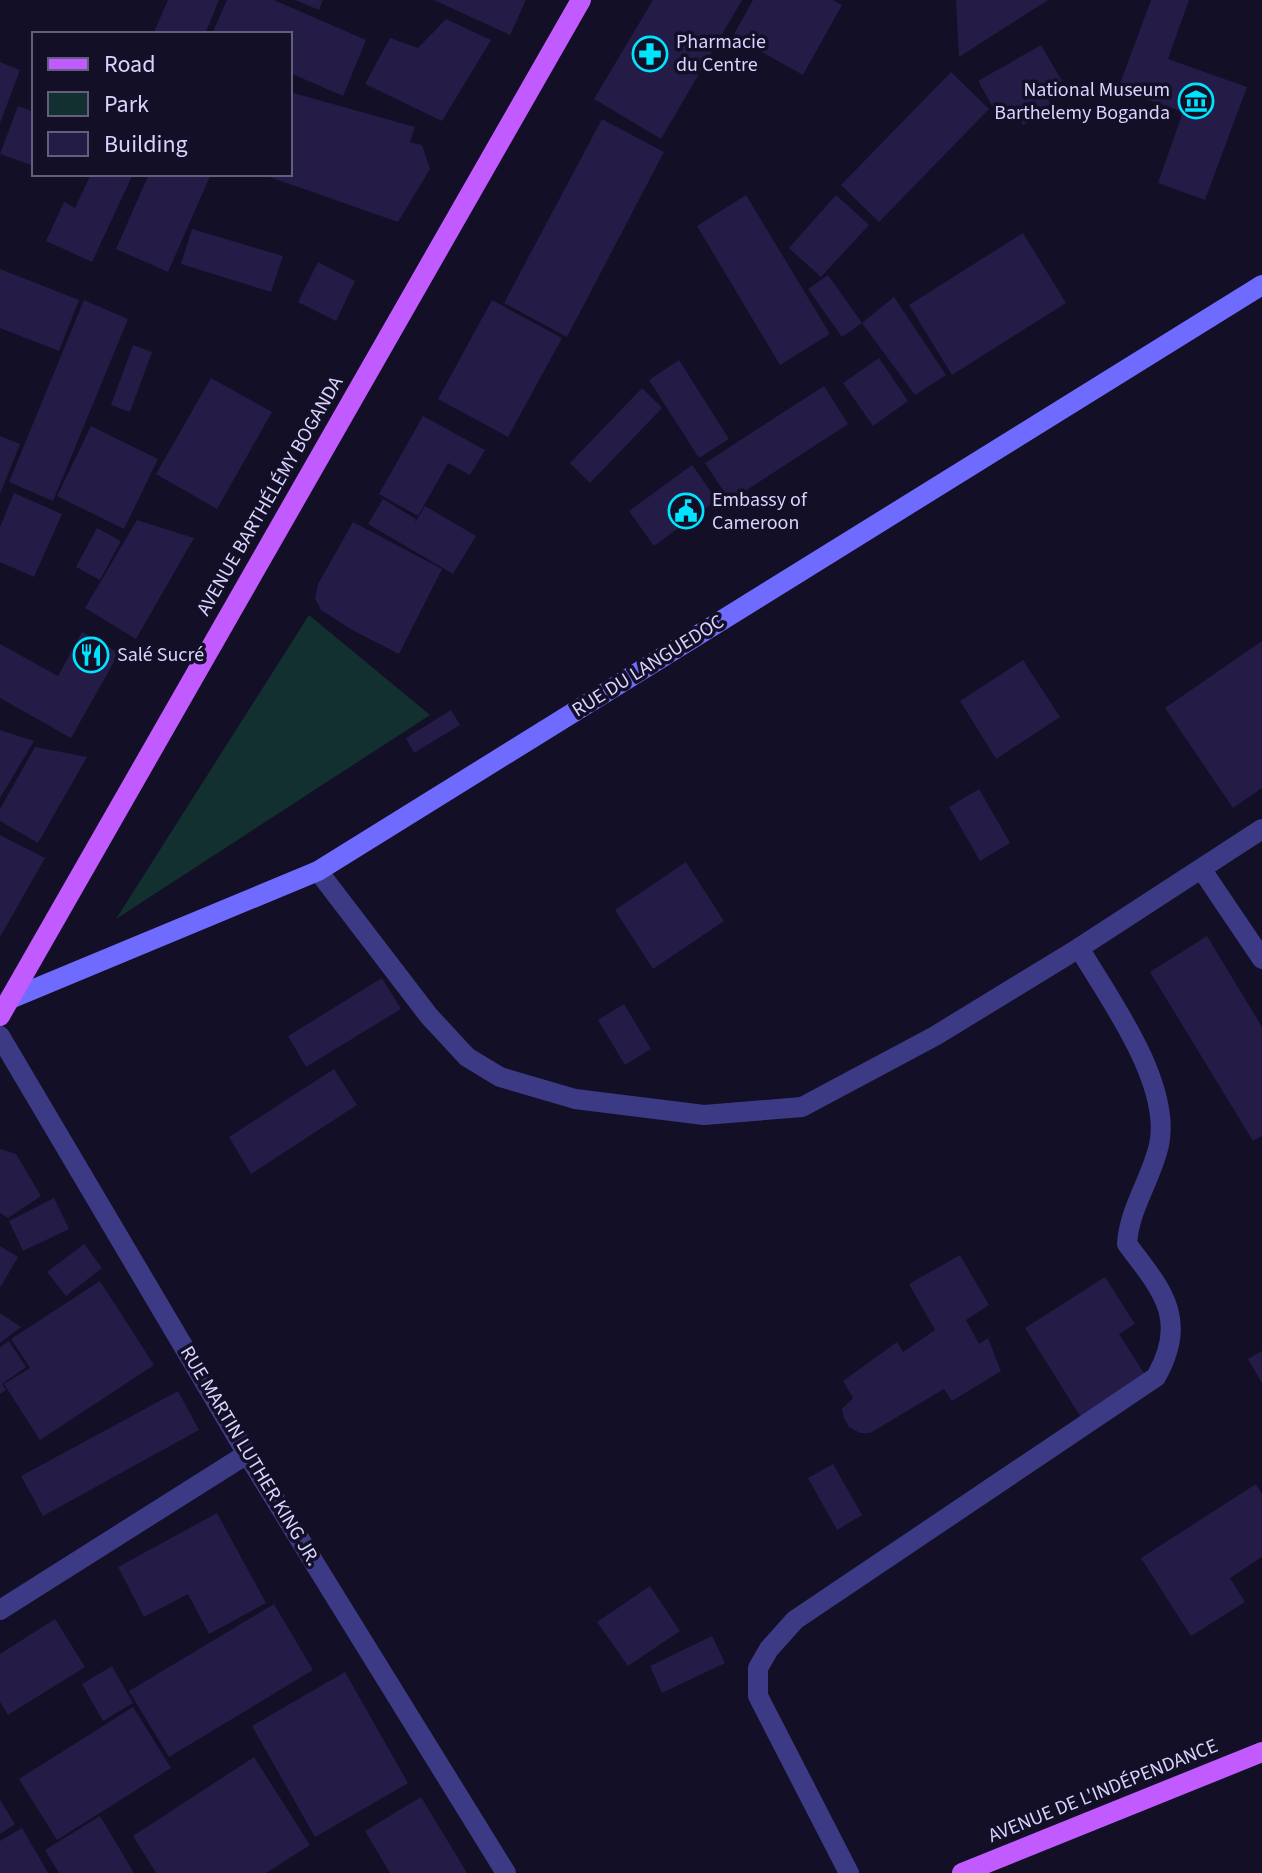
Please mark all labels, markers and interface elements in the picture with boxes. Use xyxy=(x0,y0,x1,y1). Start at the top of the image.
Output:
place label: Pharmacie du Centre xyxy=(676,28,766,79)
legend xyxy=(32,32,292,176)
pharmacy icon: Pharmacie du Centre xyxy=(631,35,669,73)
text: Road xyxy=(104,47,156,82)
place label: National Museum Barthelemy Boganda xyxy=(994,76,1170,127)
museum icon: National Museum Barthelemy Boganda xyxy=(1177,82,1215,120)
text: Park xyxy=(104,87,149,122)
text: Building xyxy=(104,127,188,162)
street label: AVENUE BARTHÉLÉMY BOGANDA xyxy=(190,371,350,621)
place label: Embassy of Cameroon xyxy=(712,486,808,537)
public building icon: Embassy of Cameroon xyxy=(667,492,705,530)
street label: RUE DU LANGUEDOC xyxy=(567,608,729,724)
restaurant icon: Salé Sucré xyxy=(72,636,110,674)
place label: Salé Sucré xyxy=(117,641,204,669)
street label: RUE MARTIN LUTHER KING JR. xyxy=(173,1341,327,1571)
street label: AVENUE DE L'INDÉPENDANCE xyxy=(984,1732,1222,1850)

